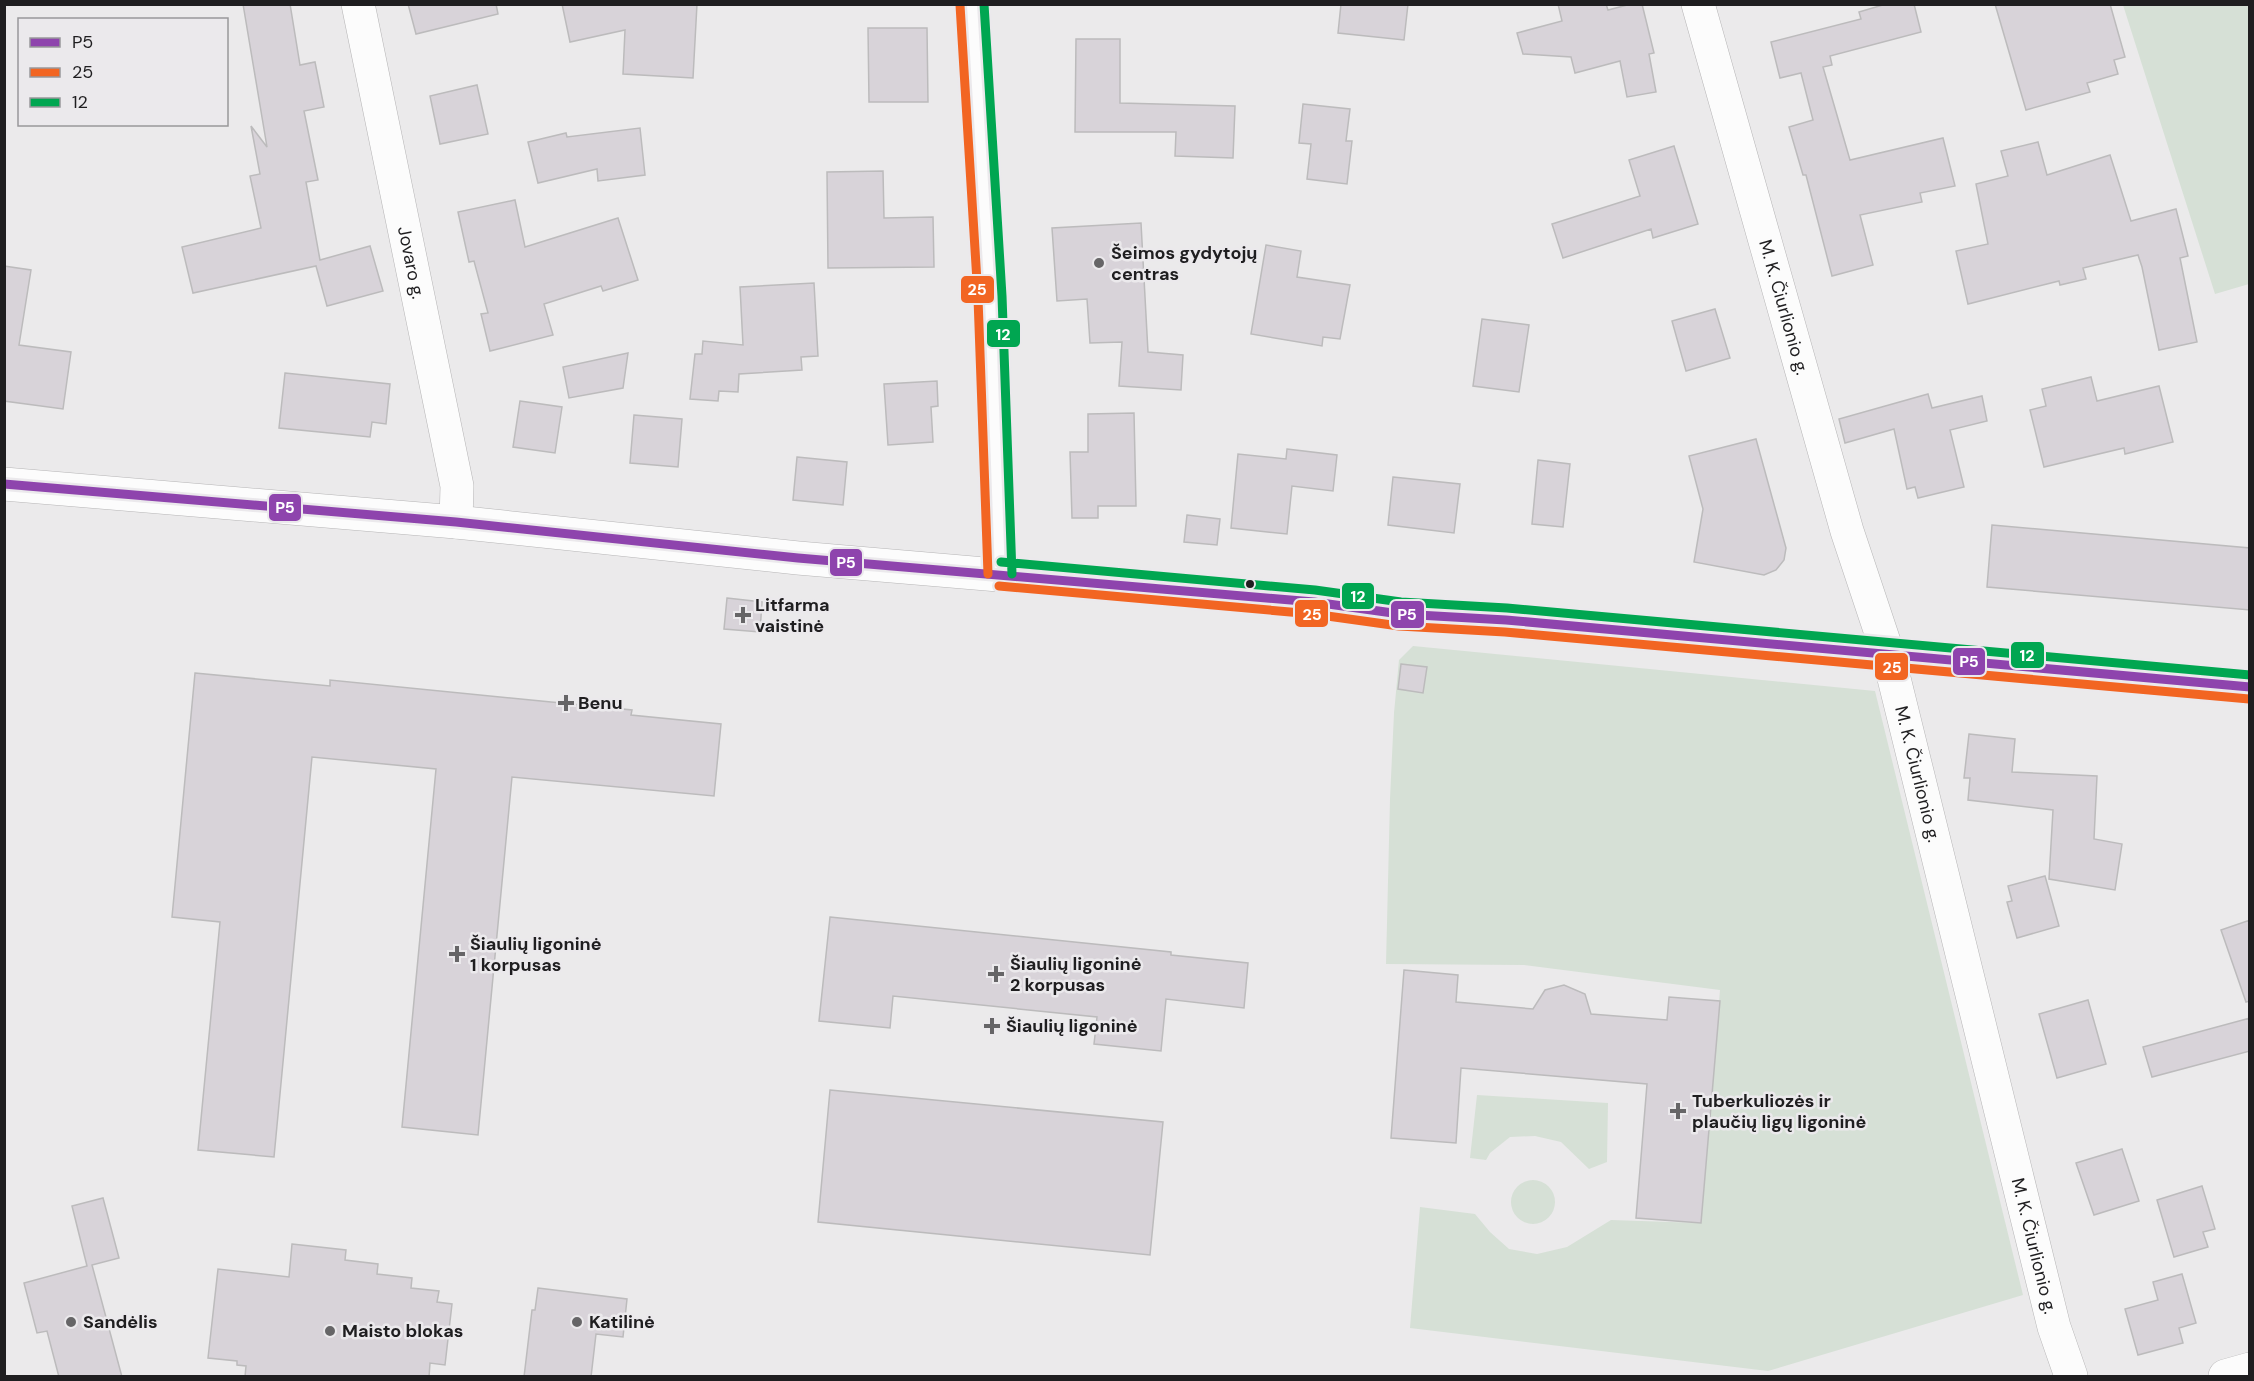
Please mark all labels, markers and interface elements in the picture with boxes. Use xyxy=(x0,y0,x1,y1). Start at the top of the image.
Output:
legend xyxy=(18,18,228,126)
text: P5 xyxy=(72,30,93,54)
text: 25 xyxy=(72,60,93,84)
text: 12 xyxy=(72,90,88,114)
street label: Jovaro g. xyxy=(392,224,430,301)
street label: M. K. Čiurlionio g. xyxy=(1753,237,1814,377)
place label: Šeimos gydytojų centras xyxy=(1111,241,1257,286)
marker: Šeimos gydytojų centras xyxy=(1092,256,1106,270)
line badge: 25 xyxy=(960,275,995,304)
text: 25 xyxy=(967,279,987,300)
line badge: 12 xyxy=(986,319,1021,348)
text: 12 xyxy=(995,324,1011,345)
line badge: P5 xyxy=(268,493,302,522)
text: P5 xyxy=(275,497,295,518)
line badge: P5 xyxy=(829,548,863,577)
text: P5 xyxy=(836,552,856,573)
unlabelled marker xyxy=(1244,578,1256,590)
line badge: 12 xyxy=(1341,582,1375,610)
text: 12 xyxy=(1350,586,1366,607)
place label: Litfarma vaistinė xyxy=(755,593,829,638)
line badge: 25 xyxy=(1294,599,1329,628)
line badge: P5 xyxy=(1390,600,1425,629)
text: 25 xyxy=(1302,604,1322,625)
text: P5 xyxy=(1397,604,1417,625)
marker: Litfarma vaistinė xyxy=(736,608,750,622)
line badge: 12 xyxy=(2010,641,2045,669)
text: 12 xyxy=(2019,645,2035,666)
line badge: P5 xyxy=(1952,647,1986,676)
text: P5 xyxy=(1959,651,1979,672)
line badge: 25 xyxy=(1874,652,1909,681)
text: 25 xyxy=(1882,657,1902,678)
place label: Benu xyxy=(578,691,623,715)
marker: Benu xyxy=(559,696,573,710)
street label: M. K. Čiurlionio g. xyxy=(1889,704,1946,845)
place label: Šiaulių ligoninė 1 korpusas xyxy=(470,932,602,977)
marker: Šiaulių ligoninė 1 korpusas xyxy=(448,945,466,963)
place label: Šiaulių ligoninė 2 korpusas xyxy=(1010,952,1142,997)
marker: Šiaulių ligoninė 2 korpusas xyxy=(987,965,1005,983)
place label: Šiaulių ligoninė xyxy=(1006,1014,1138,1038)
marker: Šiaulių ligoninė xyxy=(983,1017,1001,1035)
place label: Tuberkuliozės ir plaučių ligų ligoninė xyxy=(1692,1089,1866,1134)
marker: Tuberkuliozės ir plaučių ligų ligoninė xyxy=(1669,1102,1687,1120)
street label: M. K. Čiurlionio g. xyxy=(2006,1175,2062,1317)
place label: Sandėlis xyxy=(83,1310,157,1334)
place label: Katilinė xyxy=(589,1310,655,1334)
marker: Sandėlis xyxy=(64,1315,78,1329)
marker: Katilinė xyxy=(570,1315,584,1329)
place label: Maisto blokas xyxy=(342,1319,463,1343)
marker: Maisto blokas xyxy=(323,1324,337,1338)

